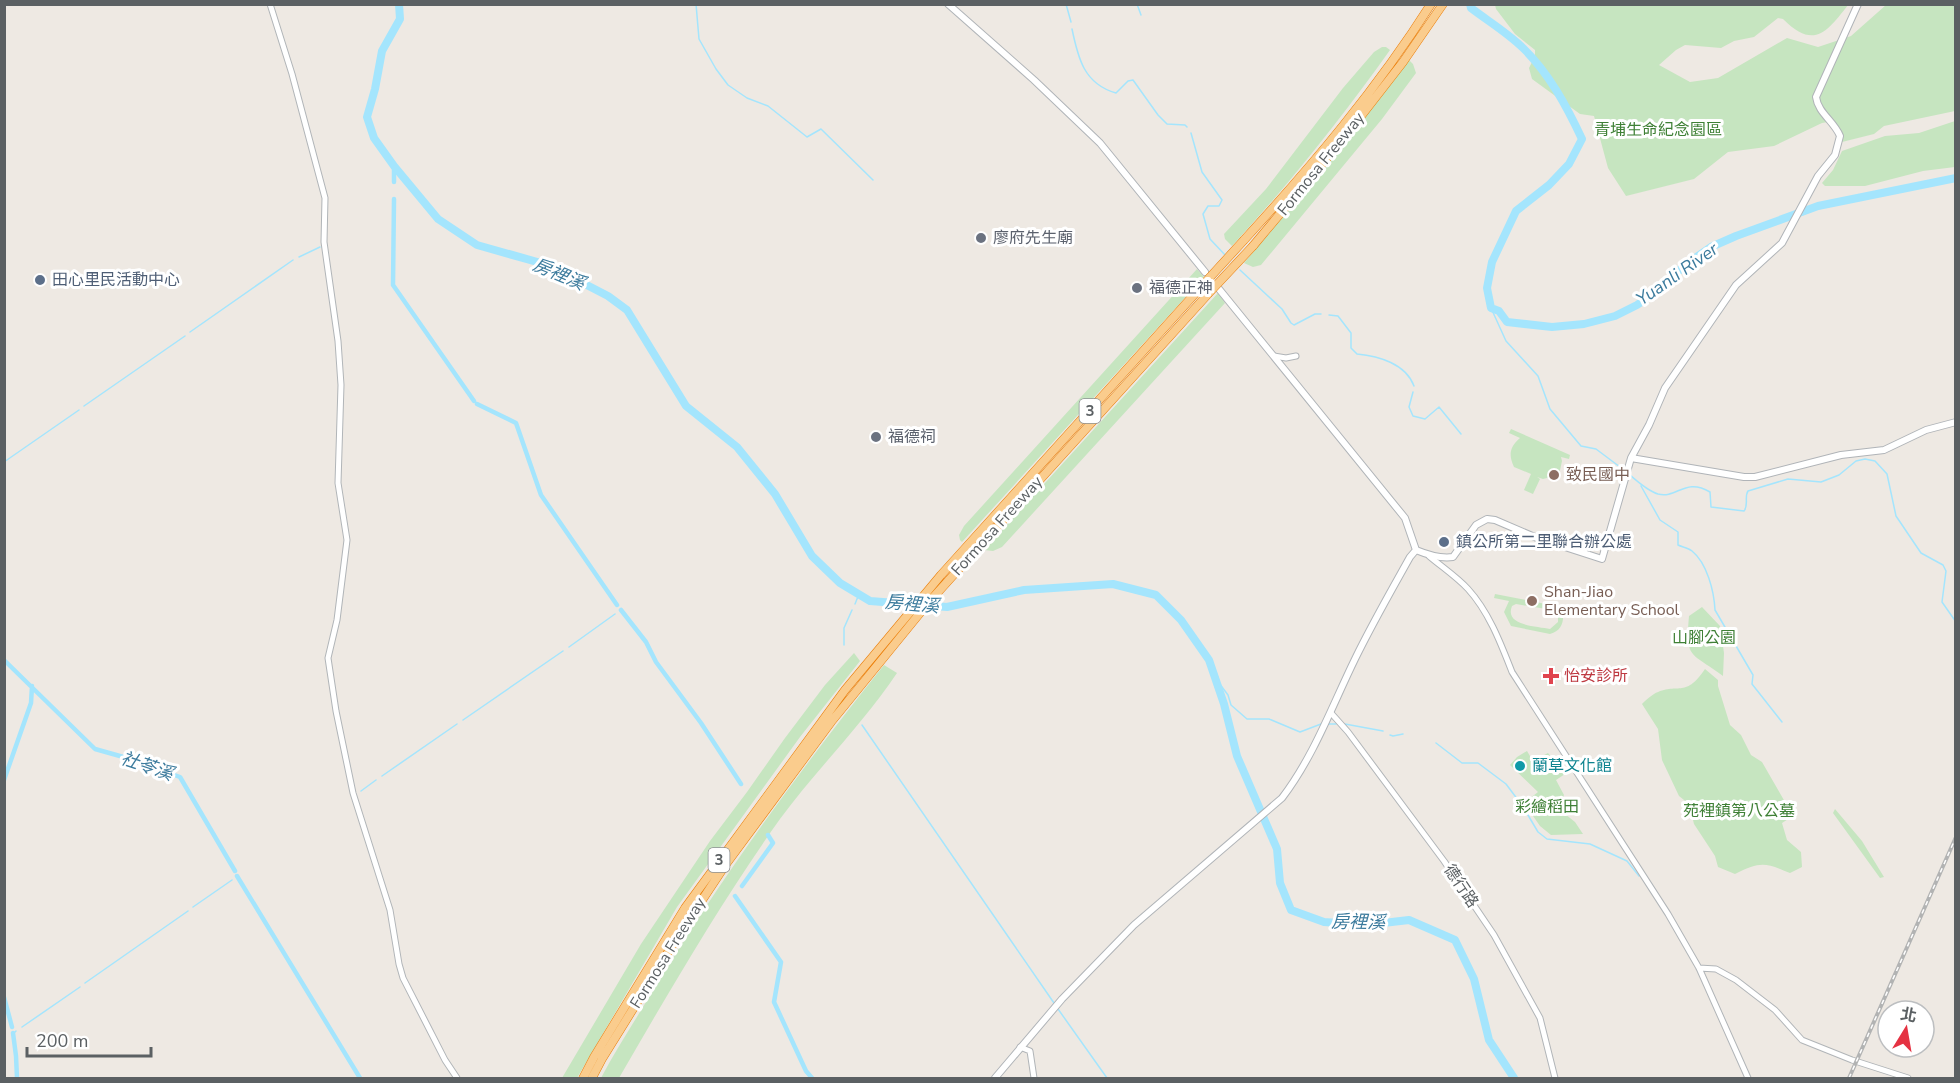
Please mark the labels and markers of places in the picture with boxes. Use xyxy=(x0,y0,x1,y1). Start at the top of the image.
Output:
place label: 廖府先生廟 xyxy=(993,227,1073,249)
marker: 廖府先生廟 xyxy=(974,231,988,245)
place label: 田心里民活動中心 xyxy=(52,269,180,291)
marker: 田心里民活動中心 xyxy=(33,273,47,287)
place label: 福德正神 xyxy=(1149,277,1213,299)
marker: 福德正神 xyxy=(1130,281,1144,295)
place label: 福德祠 xyxy=(888,426,936,448)
marker: 福德祠 xyxy=(869,430,883,444)
place label: 致民國中 xyxy=(1566,464,1630,486)
marker: 致民國中 xyxy=(1547,468,1561,482)
place label: 鎮公所第二里聯合辦公處 xyxy=(1456,531,1632,553)
marker: 鎮公所第二里聯合辦公處 xyxy=(1437,535,1451,549)
place label: Shan-Jiao Elementary School xyxy=(1544,581,1680,621)
marker: Shan-Jiao Elementary School xyxy=(1525,594,1539,608)
place label: 怡安診所 xyxy=(1564,665,1628,687)
marker: 怡安診所 xyxy=(1542,667,1560,685)
place label: 蘭草文化館 xyxy=(1532,755,1612,777)
marker: 蘭草文化館 xyxy=(1513,759,1527,773)

